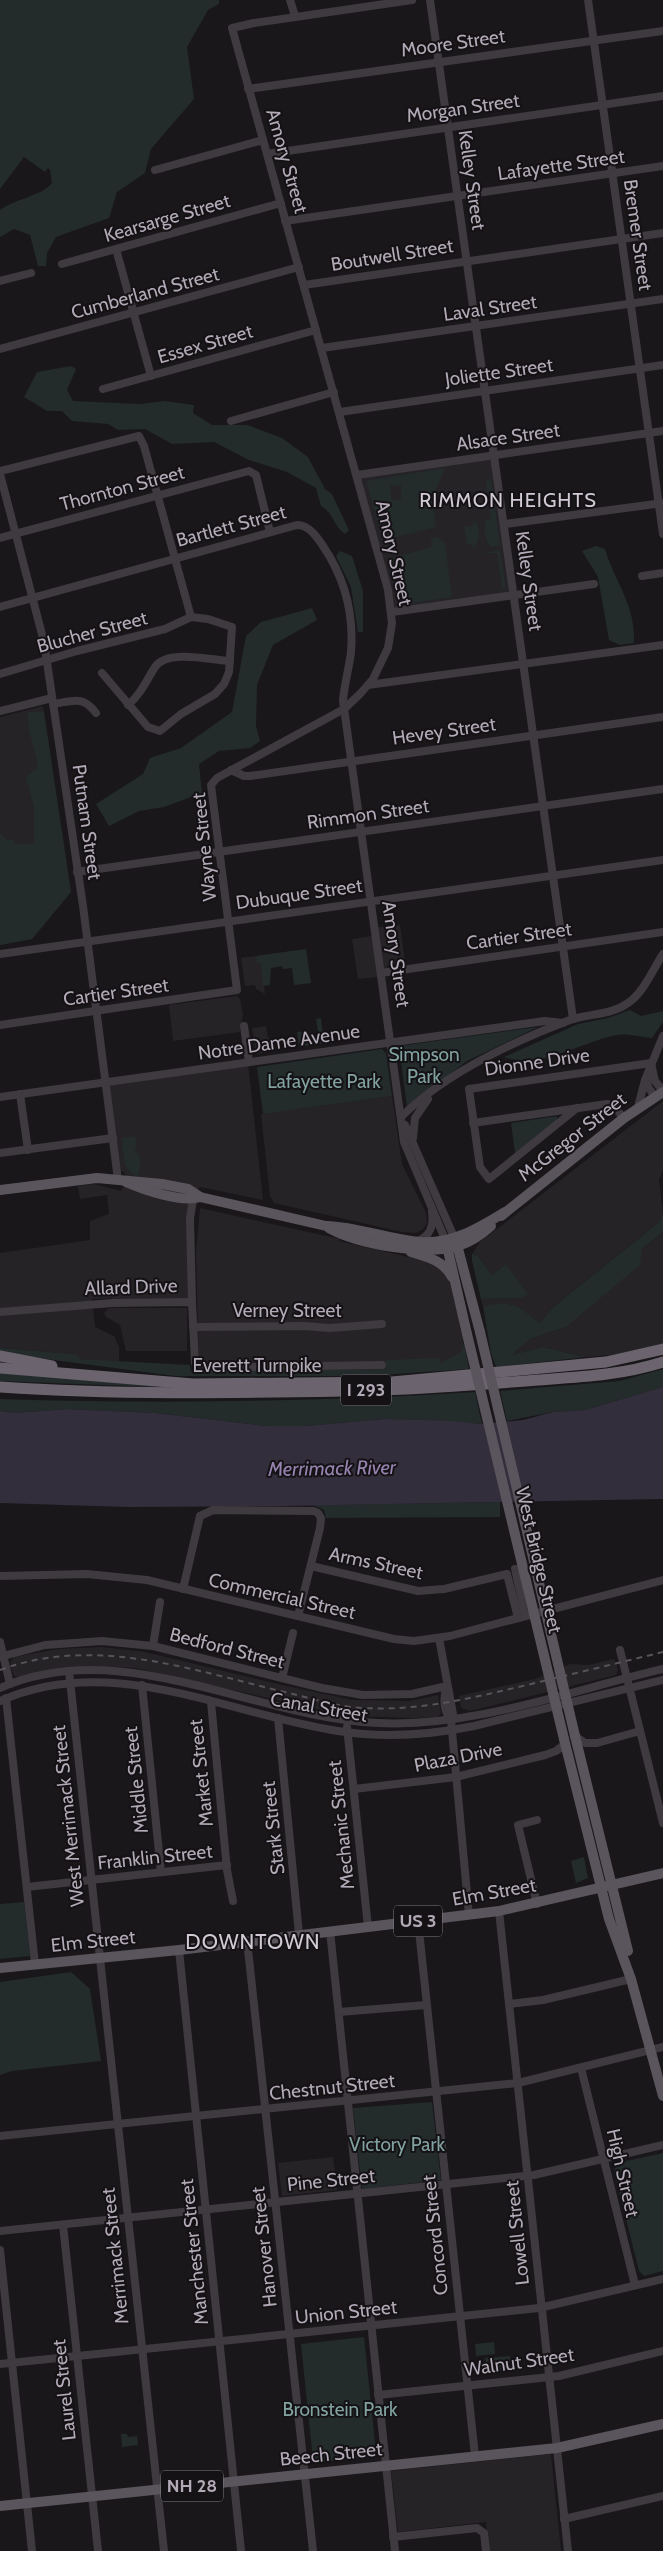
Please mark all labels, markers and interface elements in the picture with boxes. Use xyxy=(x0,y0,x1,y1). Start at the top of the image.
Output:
street label: Moore Street xyxy=(400,24,507,62)
street label: Morgan Street xyxy=(405,89,522,127)
street label: Amory Street xyxy=(261,106,313,216)
street label: Kelley Street xyxy=(454,128,491,232)
street label: Lafayette Street xyxy=(496,145,627,185)
street label: Bremer Street xyxy=(619,178,657,293)
street label: Kearsarge Street xyxy=(101,189,233,247)
street label: Boutwell Street xyxy=(329,234,455,276)
street label: Cumberland Street xyxy=(69,262,222,324)
street label: Laval Street xyxy=(442,290,539,326)
street label: Essex Street xyxy=(155,319,256,369)
street label: Joliette Street xyxy=(443,353,555,391)
street label: Alsace Street xyxy=(455,418,562,456)
street label: Thornton Street xyxy=(57,460,187,516)
district label: RIMMON HEIGHTS xyxy=(419,488,597,512)
street label: Amory Street xyxy=(371,498,417,609)
street label: Bartlett Street xyxy=(173,500,289,552)
street label: Kelley Street xyxy=(511,529,548,633)
street label: Blucher Street xyxy=(34,606,150,658)
street label: Hevey Street xyxy=(391,712,498,750)
street label: Putnam Street xyxy=(67,763,107,882)
street label: Wayne Street xyxy=(187,791,221,902)
street label: Rimmon Street xyxy=(306,794,431,834)
street label: Dubuque Street xyxy=(234,874,364,914)
street label: Amory Street xyxy=(377,899,415,1009)
street label: Cartier Street xyxy=(465,917,574,955)
street label: Cartier Street xyxy=(62,973,171,1011)
street label: Notre Dame Avenue xyxy=(197,1019,362,1065)
park label: Simpson Park xyxy=(388,1043,460,1088)
street label: Dionne Drive xyxy=(483,1043,591,1081)
park label: Lafayette Park xyxy=(267,1070,381,1093)
street label: McGregor Street xyxy=(513,1087,631,1186)
street label: Allard Drive xyxy=(84,1274,178,1300)
street label: Verney Street xyxy=(232,1299,342,1322)
street label: Everett Turnpike xyxy=(192,1354,322,1377)
road number: I 293 xyxy=(341,1374,391,1406)
water label: Merrimack River xyxy=(267,1455,397,1481)
street label: West Bridge Street xyxy=(511,1485,567,1636)
street label: Arms Street xyxy=(327,1542,426,1584)
street label: Commercial Street xyxy=(206,1568,358,1624)
street label: Bedford Street xyxy=(167,1623,287,1674)
street label: Canal Street xyxy=(269,1687,370,1727)
street label: Market Street xyxy=(184,1718,218,1828)
street label: West Merrimack Street xyxy=(47,1723,89,1908)
street label: Middle Street xyxy=(119,1725,153,1835)
street label: Plaza Drive xyxy=(412,1737,504,1777)
street label: Mechanic Street xyxy=(323,1759,359,1891)
street label: Stark Street xyxy=(257,1779,289,1876)
street label: Franklin Street xyxy=(96,1839,214,1874)
street label: Elm Street xyxy=(450,1873,538,1911)
road number: US 3 xyxy=(394,1905,442,1936)
street label: Elm Street xyxy=(50,1925,137,1957)
district label: DOWNTOWN xyxy=(185,1929,321,1954)
street label: Chestnut Street xyxy=(268,2069,396,2105)
street label: High Street xyxy=(602,2126,644,2220)
park label: Victory Park xyxy=(349,2133,445,2156)
street label: Pine Street xyxy=(286,2164,377,2196)
street label: Concord Street xyxy=(417,2173,453,2296)
street label: Manchester Street xyxy=(175,2177,213,2326)
street label: Lowell Street xyxy=(500,2179,534,2286)
street label: Hanover Street xyxy=(246,2185,282,2309)
street label: Merrimack Street xyxy=(96,2186,134,2325)
street label: Union Street xyxy=(294,2295,399,2329)
street label: Laurel Street xyxy=(47,2338,81,2442)
street label: Walnut Street xyxy=(462,2343,576,2381)
park label: Bronstein Park xyxy=(282,2398,398,2421)
street label: Beech Street xyxy=(279,2437,384,2471)
road number: NH 28 xyxy=(161,2470,223,2502)

